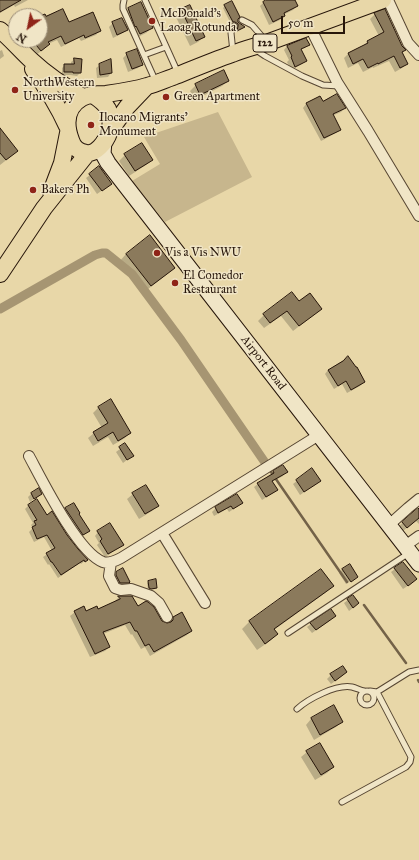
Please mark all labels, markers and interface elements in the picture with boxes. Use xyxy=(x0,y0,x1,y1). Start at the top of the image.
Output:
place label: McDonald's Laoag Rotunda xyxy=(160,7,236,35)
north arrow xyxy=(8,8,48,48)
scale bar xyxy=(283,8,347,34)
marker: McDonald's Laoag Rotunda xyxy=(147,16,157,26)
text: 50 m xyxy=(288,16,313,30)
text: N xyxy=(14,30,29,46)
road number: 122 xyxy=(253,34,277,52)
place label: NorthWestern University xyxy=(23,76,95,104)
marker: NorthWestern University xyxy=(10,85,20,95)
place label: Green Apartment xyxy=(174,90,260,104)
marker: Green Apartment xyxy=(161,92,171,102)
place label: Ilocano Migrants' Monument xyxy=(99,111,188,139)
marker: Ilocano Migrants' Monument xyxy=(86,120,96,130)
place label: Bakers Ph xyxy=(41,183,89,197)
marker: Bakers Ph xyxy=(28,185,38,195)
place label: Vis a Vis NWU xyxy=(165,246,241,260)
marker: Vis a Vis NWU xyxy=(152,248,162,258)
place label: El Comedor Restaurant xyxy=(183,269,243,297)
marker: El Comedor Restaurant xyxy=(170,278,180,288)
street label: Airport Road xyxy=(237,333,289,393)

